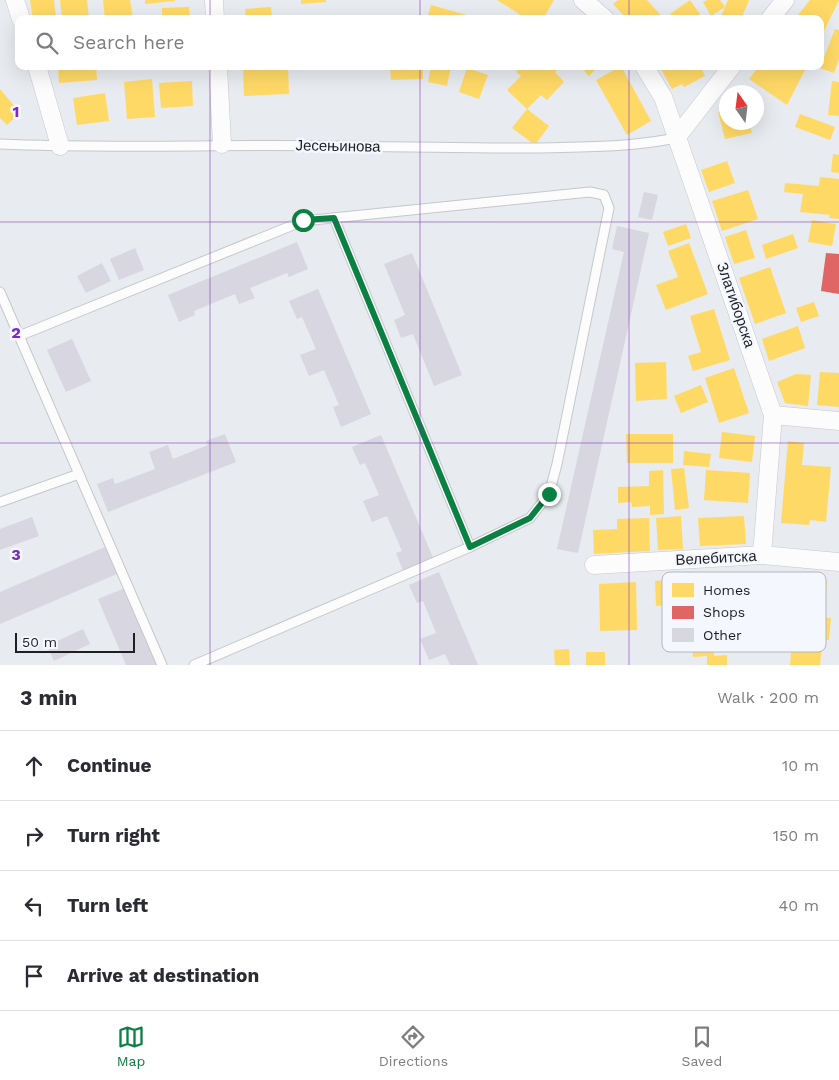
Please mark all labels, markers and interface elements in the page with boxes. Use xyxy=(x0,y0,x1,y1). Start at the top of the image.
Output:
search box xyxy=(15,15,824,70)
icon: search xyxy=(33,29,61,57)
text: Search here xyxy=(73,31,184,54)
north arrow xyxy=(719,85,764,130)
text: 1 xyxy=(13,102,19,121)
street label: Јесењинова xyxy=(295,136,381,156)
route start xyxy=(292,209,315,232)
street label: Златиборска xyxy=(713,260,759,351)
text: 2 xyxy=(11,323,21,342)
route end xyxy=(538,483,561,506)
text: 3 xyxy=(11,545,21,564)
street label: Велебитска xyxy=(675,547,758,569)
legend xyxy=(662,572,826,652)
text: Homes xyxy=(703,582,750,598)
text: Shops xyxy=(703,604,745,620)
text: Other xyxy=(703,627,742,643)
scale bar xyxy=(15,630,135,653)
text: 50 m xyxy=(22,634,57,650)
text: 3 min xyxy=(20,685,77,710)
text: Walk · 200 m xyxy=(717,688,819,707)
icon: ahead xyxy=(20,752,48,780)
text: Continue xyxy=(67,754,151,777)
text: 10 m xyxy=(782,756,819,775)
icon: right xyxy=(20,822,48,850)
text: Turn right xyxy=(67,824,160,847)
text: 150 m xyxy=(773,826,819,845)
icon: left xyxy=(20,892,48,920)
text: Turn left xyxy=(67,894,148,917)
text: 40 m xyxy=(779,896,819,915)
icon: arrive xyxy=(20,962,48,990)
text: Arrive at destination xyxy=(67,964,259,987)
tab: Map xyxy=(117,1023,145,1069)
tab: Directions xyxy=(379,1023,448,1069)
tab: Saved xyxy=(682,1023,722,1069)

